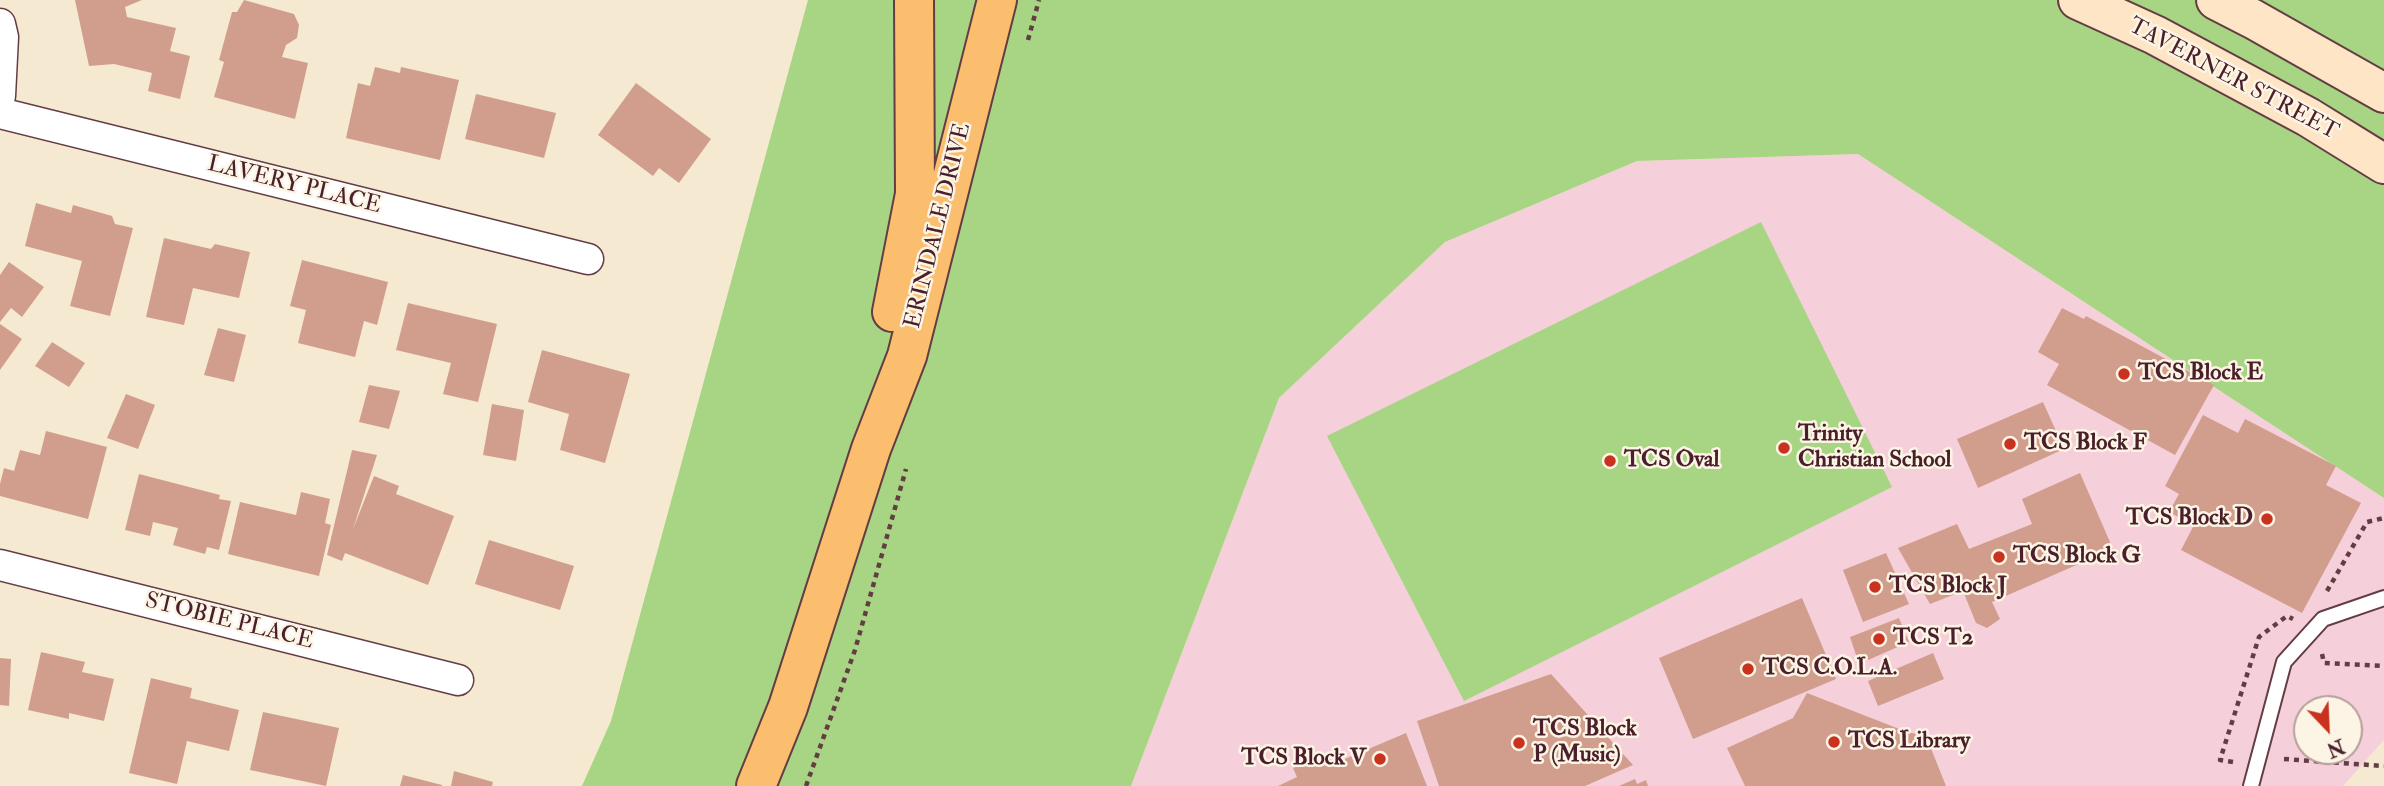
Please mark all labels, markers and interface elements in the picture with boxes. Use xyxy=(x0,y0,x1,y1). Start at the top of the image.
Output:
street label: TAVERNER STREET xyxy=(2123,13,2343,147)
street label: ERINDALE DRIVE xyxy=(900,120,978,332)
street label: LAVERY PLACE xyxy=(204,151,384,221)
place label: TCS Block E xyxy=(2138,360,2263,388)
marker: TCS Block E xyxy=(2116,366,2132,382)
place label: Trinity Christian School xyxy=(1798,421,1951,475)
place label: TCS Block F xyxy=(2024,430,2147,458)
marker: TCS Block F xyxy=(2002,436,2018,452)
marker: Trinity Christian School xyxy=(1776,440,1792,456)
place label: TCS Oval xyxy=(1624,447,1719,475)
marker: TCS Oval xyxy=(1602,453,1618,469)
place label: TCS Block D xyxy=(2126,505,2253,533)
marker: TCS Block D xyxy=(2259,511,2275,527)
place label: TCS Block G xyxy=(2013,543,2141,571)
marker: TCS Block G xyxy=(1991,549,2007,565)
place label: TCS Block J xyxy=(1889,573,2007,601)
marker: TCS Block J xyxy=(1867,579,1883,595)
street label: STOBIE PLACE xyxy=(142,588,316,656)
place label: TCS T2 xyxy=(1893,625,1973,653)
marker: TCS T2 xyxy=(1871,631,1887,647)
place label: TCS C.O.L.A. xyxy=(1762,655,1897,683)
marker: TCS C.O.L.A. xyxy=(1740,661,1756,677)
north arrow xyxy=(2293,695,2363,765)
place label: TCS Block P (Music) xyxy=(1533,716,1637,770)
place label: TCS Library xyxy=(1848,728,1970,756)
text: N xyxy=(2323,733,2348,762)
marker: TCS Library xyxy=(1826,734,1842,750)
marker: TCS Block P (Music) xyxy=(1511,735,1527,751)
place label: TCS Block V xyxy=(1241,745,1366,773)
marker: TCS Block V xyxy=(1372,751,1388,767)

